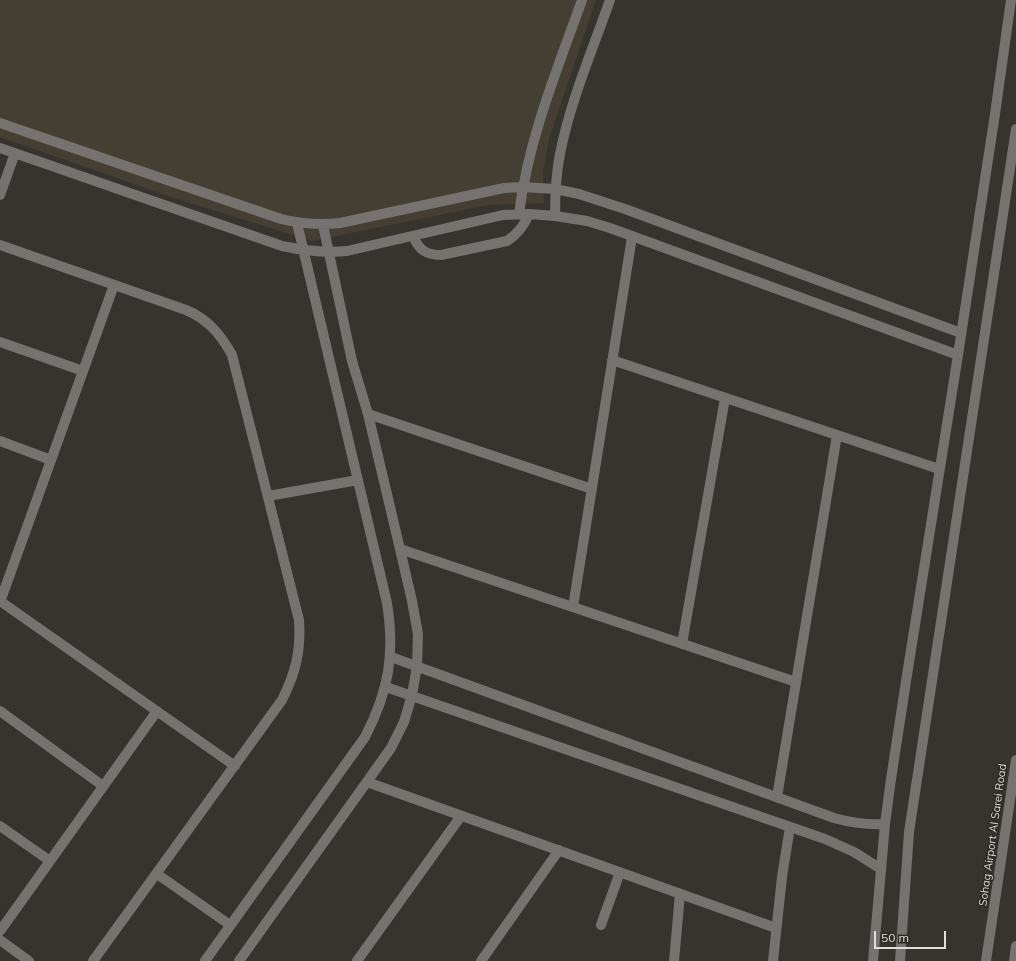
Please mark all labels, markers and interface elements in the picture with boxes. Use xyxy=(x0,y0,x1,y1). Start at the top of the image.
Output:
street label: Sohag Airport Al Sarei Road xyxy=(976,763,1010,907)
scale bar xyxy=(876,923,948,949)
text: 50 m xyxy=(881,930,909,945)

